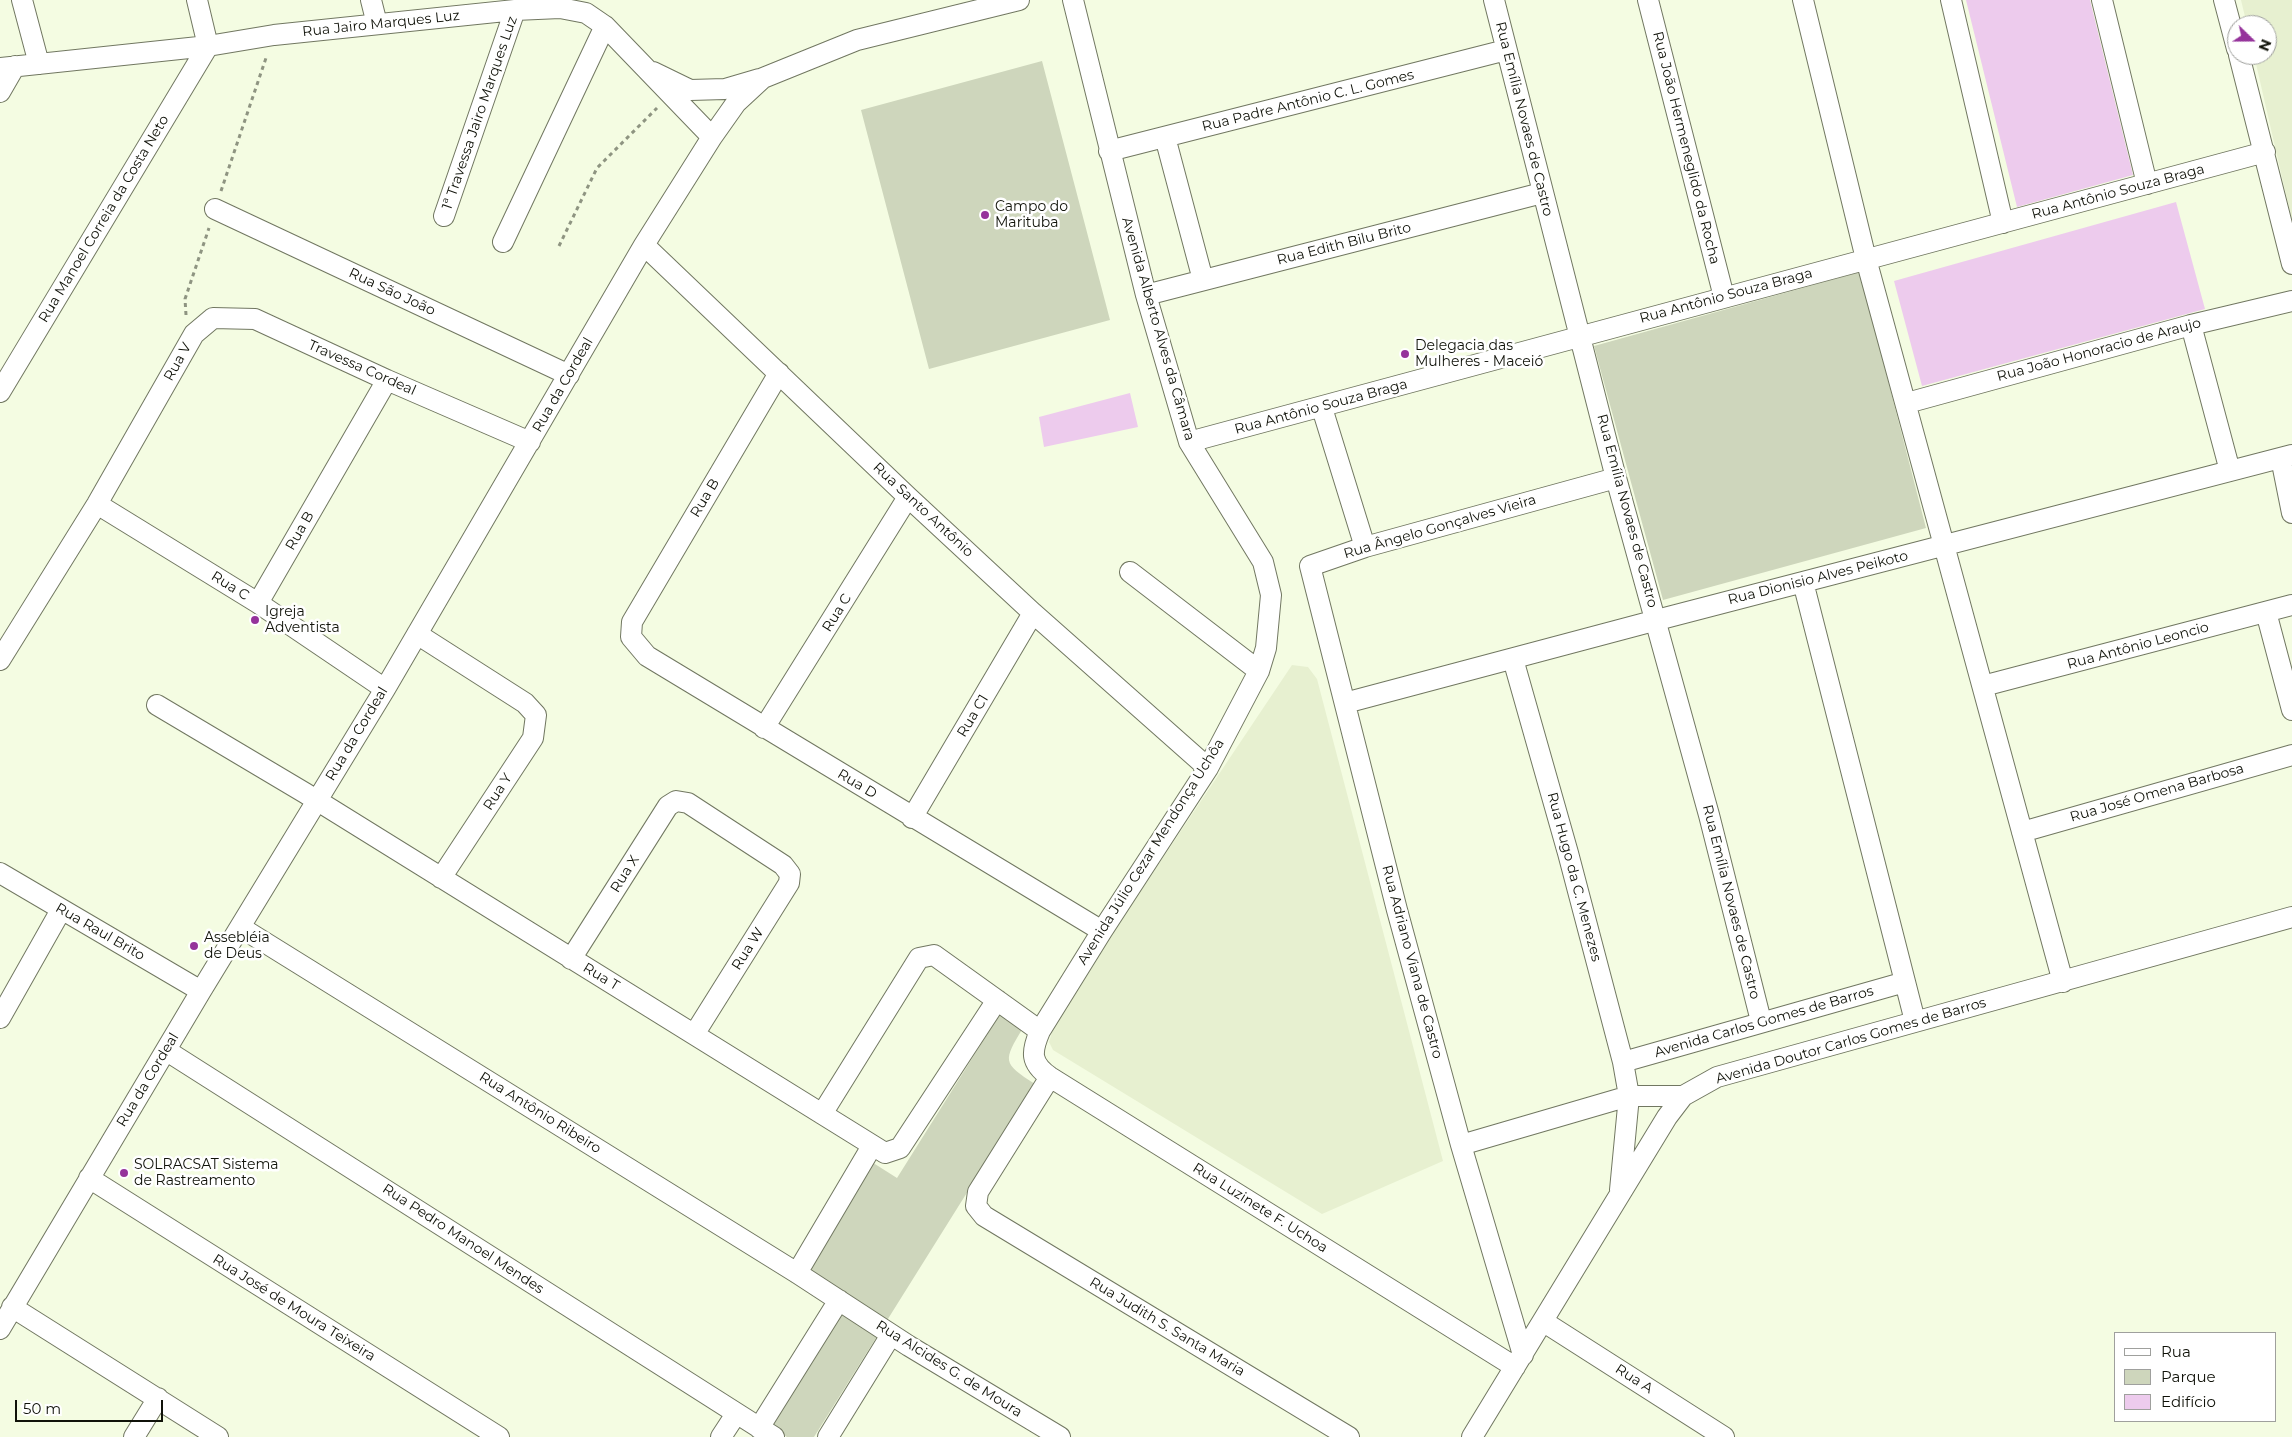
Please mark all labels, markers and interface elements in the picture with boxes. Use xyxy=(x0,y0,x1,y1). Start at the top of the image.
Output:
street label: Rua Jairo Marques Luz xyxy=(302,7,460,41)
street label: 1ª Travessa Jairo Marques Luz xyxy=(439,14,521,212)
north arrow xyxy=(2227,15,2277,65)
street label: Rua Emília Novaes de Castro xyxy=(1492,20,1556,218)
street label: Rua João Hermeneglido da Rocha xyxy=(1649,30,1723,266)
text: N xyxy=(2255,37,2275,54)
street label: Rua Padre Antônio C. L. Gomes xyxy=(1200,67,1416,135)
street label: Rua Manoel Correia da Costa Neto xyxy=(35,112,173,326)
street label: Rua Antônio Souza Braga xyxy=(2030,161,2206,223)
place label: Campo do Marituba xyxy=(995,199,1068,232)
marker: Campo do Marituba xyxy=(979,209,991,221)
street label: Avenida Alberto Alves da Câmara xyxy=(1118,215,1198,443)
street label: Rua Edith Bilu Brito xyxy=(1275,219,1413,269)
street label: Rua São João xyxy=(346,265,438,319)
street label: Rua Antônio Souza Braga xyxy=(1638,265,1814,327)
street label: Rua João Honoracio de Araujo xyxy=(1995,315,2203,385)
street label: Rua da Cordeal xyxy=(529,335,597,435)
street label: Travessa Cordeal xyxy=(306,337,418,399)
place label: Delegacia das Mulheres - Maceió xyxy=(1415,338,1543,371)
street label: Rua V xyxy=(161,340,195,384)
marker: Delegacia das Mulheres - Maceió xyxy=(1399,348,1411,360)
street label: Rua Antônio Souza Braga xyxy=(1233,376,1409,438)
street label: Rua Emília Novaes de Castro xyxy=(1593,412,1661,610)
street label: Rua Santo Antônio xyxy=(869,459,977,561)
street label: Rua B xyxy=(687,476,723,520)
street label: Rua Ângelo Gonçalves Vieira xyxy=(1342,491,1538,563)
street label: Rua B xyxy=(282,509,318,553)
street label: Rua Dionisio Alves Peikoto xyxy=(1726,547,1910,609)
street label: Rua C xyxy=(208,568,252,604)
street label: Rua C xyxy=(819,591,855,635)
place label: Igreja Adventista xyxy=(265,604,340,636)
marker: Igreja Adventista xyxy=(249,614,261,626)
street label: Rua Antônio Leoncio xyxy=(2065,619,2211,673)
street label: Rua da Cordeal xyxy=(322,684,392,784)
street label: Rua C1 xyxy=(954,692,992,740)
street label: Avenida Júlio Cezar Mendonça Uchôa xyxy=(1074,736,1228,968)
street label: Rua José Omena Barbosa xyxy=(2068,760,2246,826)
street label: Rua D xyxy=(834,766,880,802)
street label: Rua Y xyxy=(480,771,516,813)
street label: Rua Hugo da C. Menezes xyxy=(1543,791,1605,963)
street label: Rua Emília Novaes de Castro xyxy=(1699,803,1763,1001)
street label: Rua X xyxy=(607,852,643,896)
street label: Rua Adriano Viana de Castro xyxy=(1378,863,1446,1061)
street label: Rua Raul Brito xyxy=(52,900,148,964)
street label: Rua W xyxy=(728,925,768,973)
place label: Assebléia de Deus xyxy=(204,930,270,962)
marker: Assebléia de Deus xyxy=(188,940,200,952)
street label: Rua T xyxy=(580,960,622,994)
street label: Avenida Carlos Gomes de Barros xyxy=(1652,983,1876,1061)
street label: Avenida Doutor Carlos Gomes de Barros xyxy=(1714,994,1988,1088)
street label: Rua da Cordeal xyxy=(113,1030,183,1130)
street label: Rua Antônio Ribeiro xyxy=(476,1069,604,1157)
place label: SOLRACSAT Sistema de Rastreamento xyxy=(134,1157,279,1190)
street label: Rua Luzinete F. Uchoa xyxy=(1189,1160,1331,1256)
marker: SOLRACSAT Sistema de Rastreamento xyxy=(118,1167,130,1179)
street label: Rua Pedro Manoel Mendes xyxy=(379,1180,547,1298)
street label: Rua José de Moura Teixeira xyxy=(210,1251,378,1365)
street label: Rua Judith S. Santa Maria xyxy=(1086,1274,1248,1380)
street label: Rua Alcides G. de Moura xyxy=(873,1317,1025,1421)
legend xyxy=(2114,1332,2277,1422)
text: Rua xyxy=(2161,1342,2191,1361)
street label: Rua A xyxy=(1612,1361,1656,1397)
text: Parque xyxy=(2161,1367,2216,1386)
scale bar xyxy=(18,1390,165,1422)
text: Edifício xyxy=(2161,1392,2216,1411)
text: 50 m xyxy=(23,1399,61,1418)

